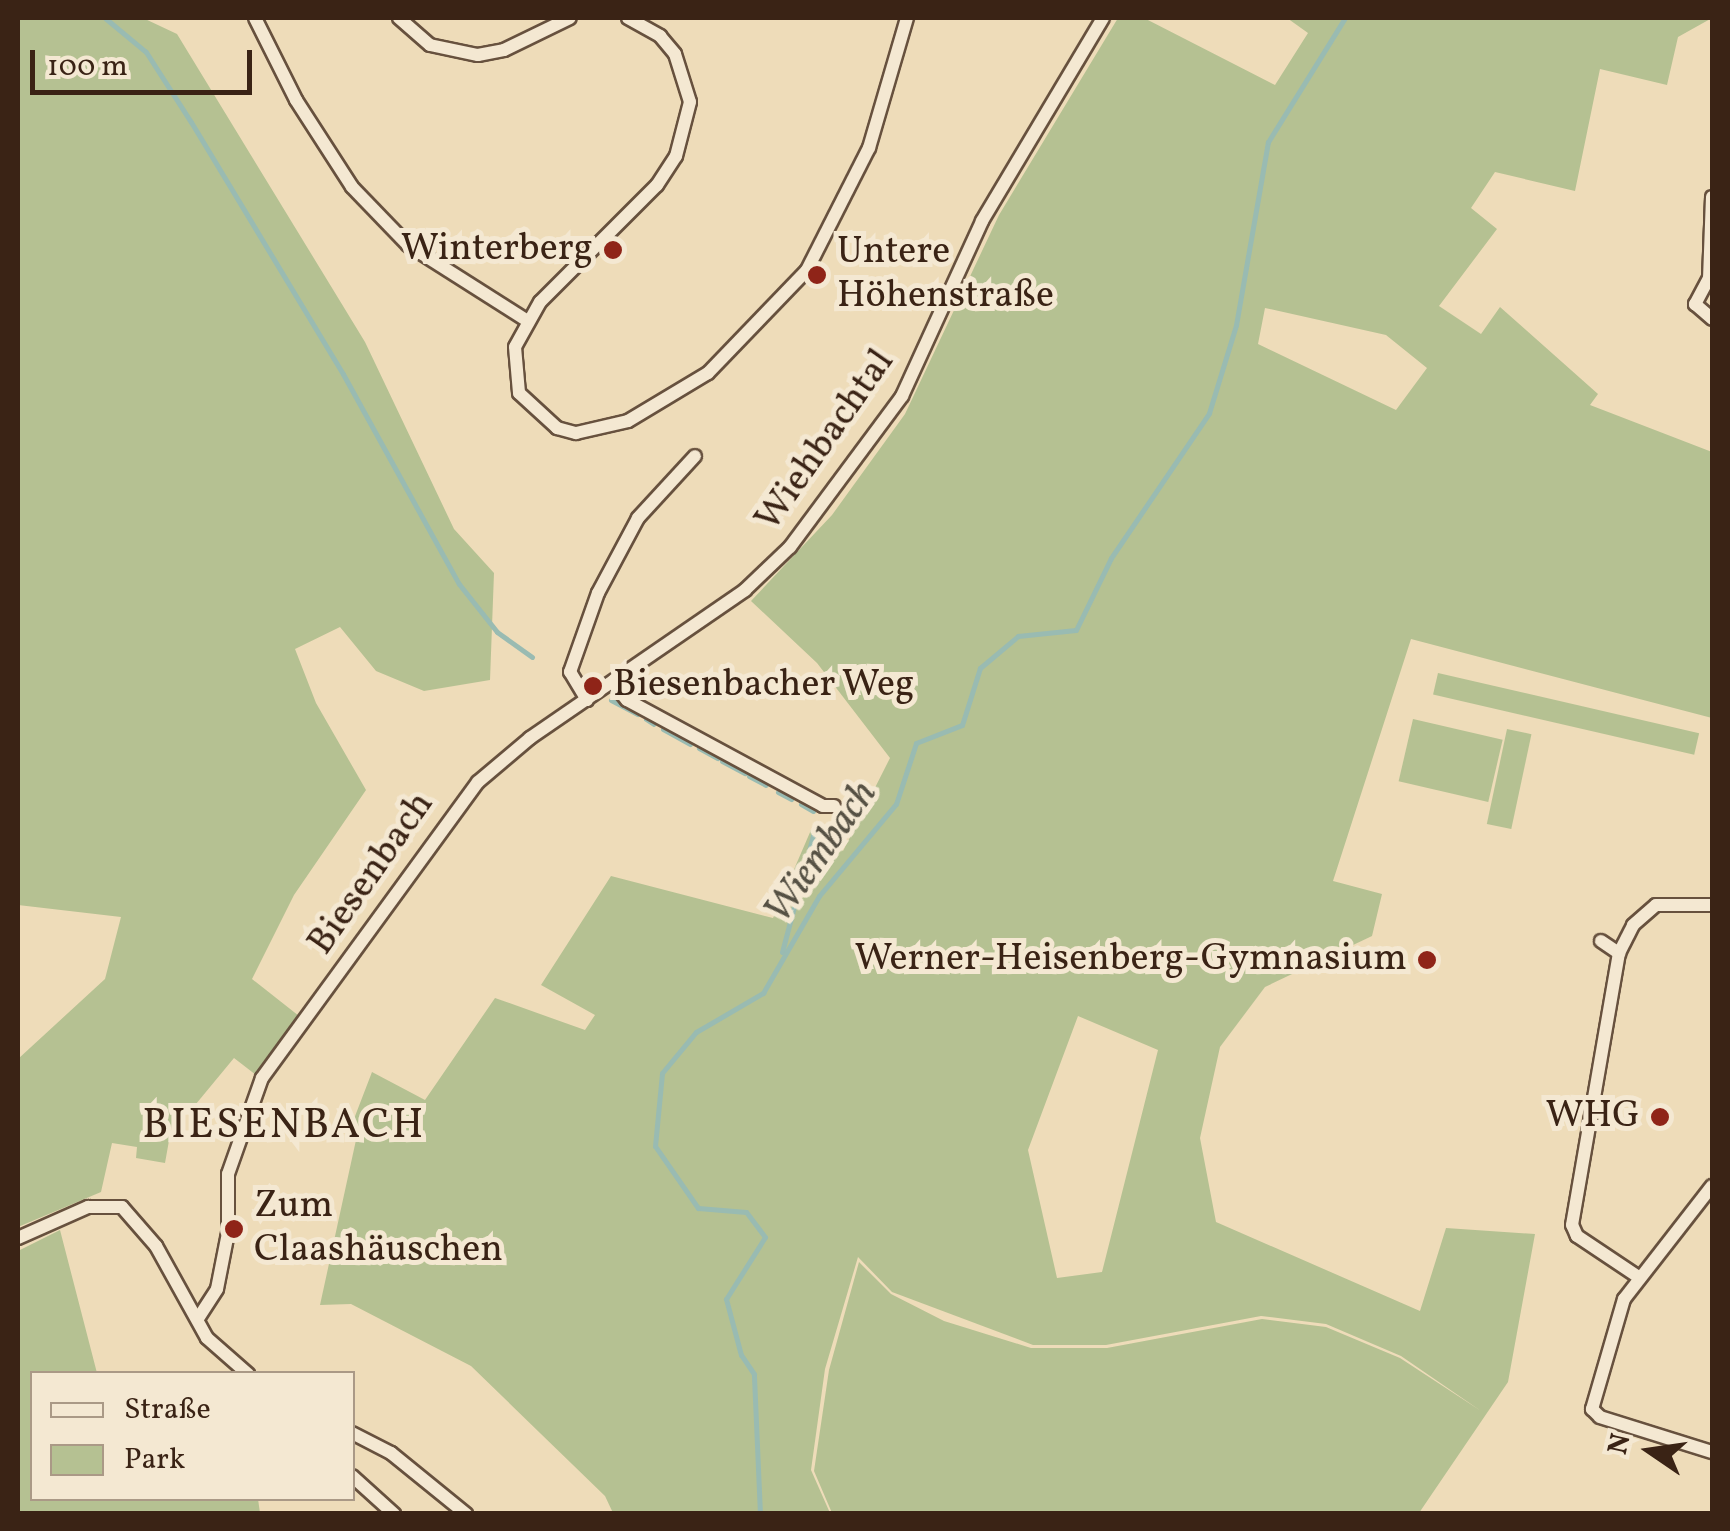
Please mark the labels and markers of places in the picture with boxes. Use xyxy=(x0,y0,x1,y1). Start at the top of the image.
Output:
place label: Winterberg xyxy=(401,227,593,273)
place label: Untere Höhenstraße xyxy=(837,230,1054,320)
marker: Winterberg xyxy=(602,239,624,261)
marker: Untere Höhenstraße xyxy=(806,264,828,286)
place label: Biesenbacher Weg xyxy=(613,663,916,709)
marker: Biesenbacher Weg xyxy=(582,675,604,697)
place label: Werner-Heisenberg-Gymnasium xyxy=(854,937,1407,983)
marker: Werner-Heisenberg-Gymnasium xyxy=(1416,949,1438,971)
place label: WHG xyxy=(1545,1094,1640,1140)
marker: WHG xyxy=(1649,1106,1671,1128)
place label: Zum Claashäuschen xyxy=(254,1184,503,1274)
marker: Zum Claashäuschen xyxy=(223,1218,245,1240)

